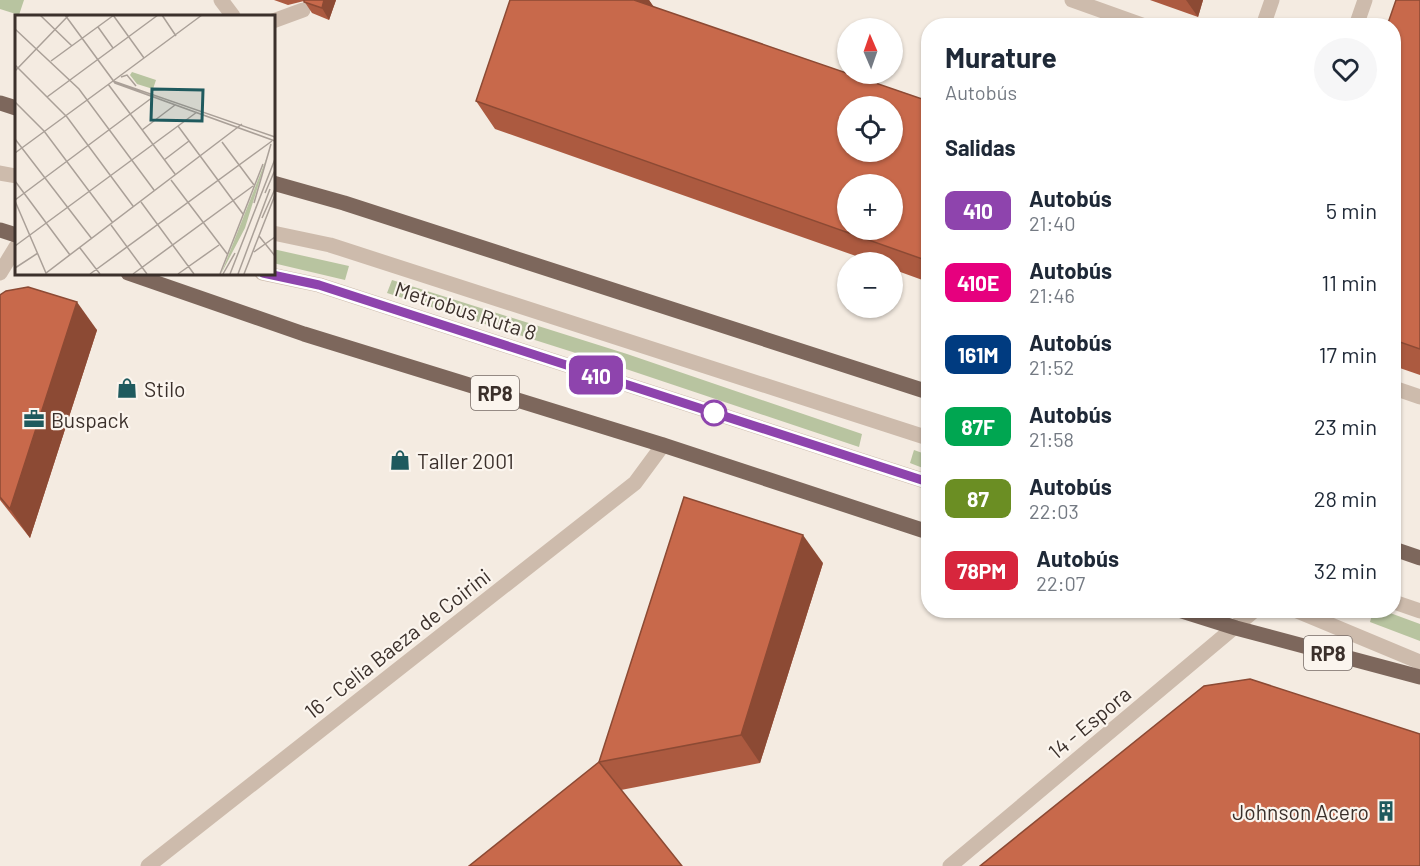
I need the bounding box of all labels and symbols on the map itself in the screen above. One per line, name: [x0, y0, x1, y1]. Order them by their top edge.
inset map: [15, 15, 274, 274]
north arrow: [837, 18, 903, 84]
street label: Metrobus Ruta 8: [392, 275, 540, 345]
line badge: 410: [562, 356, 630, 394]
shop icon: Stilo: [115, 376, 139, 400]
place label: Stilo: [144, 376, 186, 401]
road number: RP8: [471, 376, 519, 410]
unlabelled marker: [701, 400, 727, 426]
office icon: Buspack: [22, 407, 46, 431]
place label: Buspack: [51, 407, 129, 432]
shop icon: Taller 2001: [388, 448, 412, 472]
place label: Taller 2001: [417, 448, 514, 473]
street label: 16 - Celia Baeza de Coirini: [299, 563, 495, 723]
road number: RP8: [1304, 636, 1352, 670]
street label: 14 - Espora: [1043, 680, 1135, 764]
place label: Johnson Acero: [1232, 799, 1369, 824]
building icon: Johnson Acero: [1374, 799, 1398, 823]

